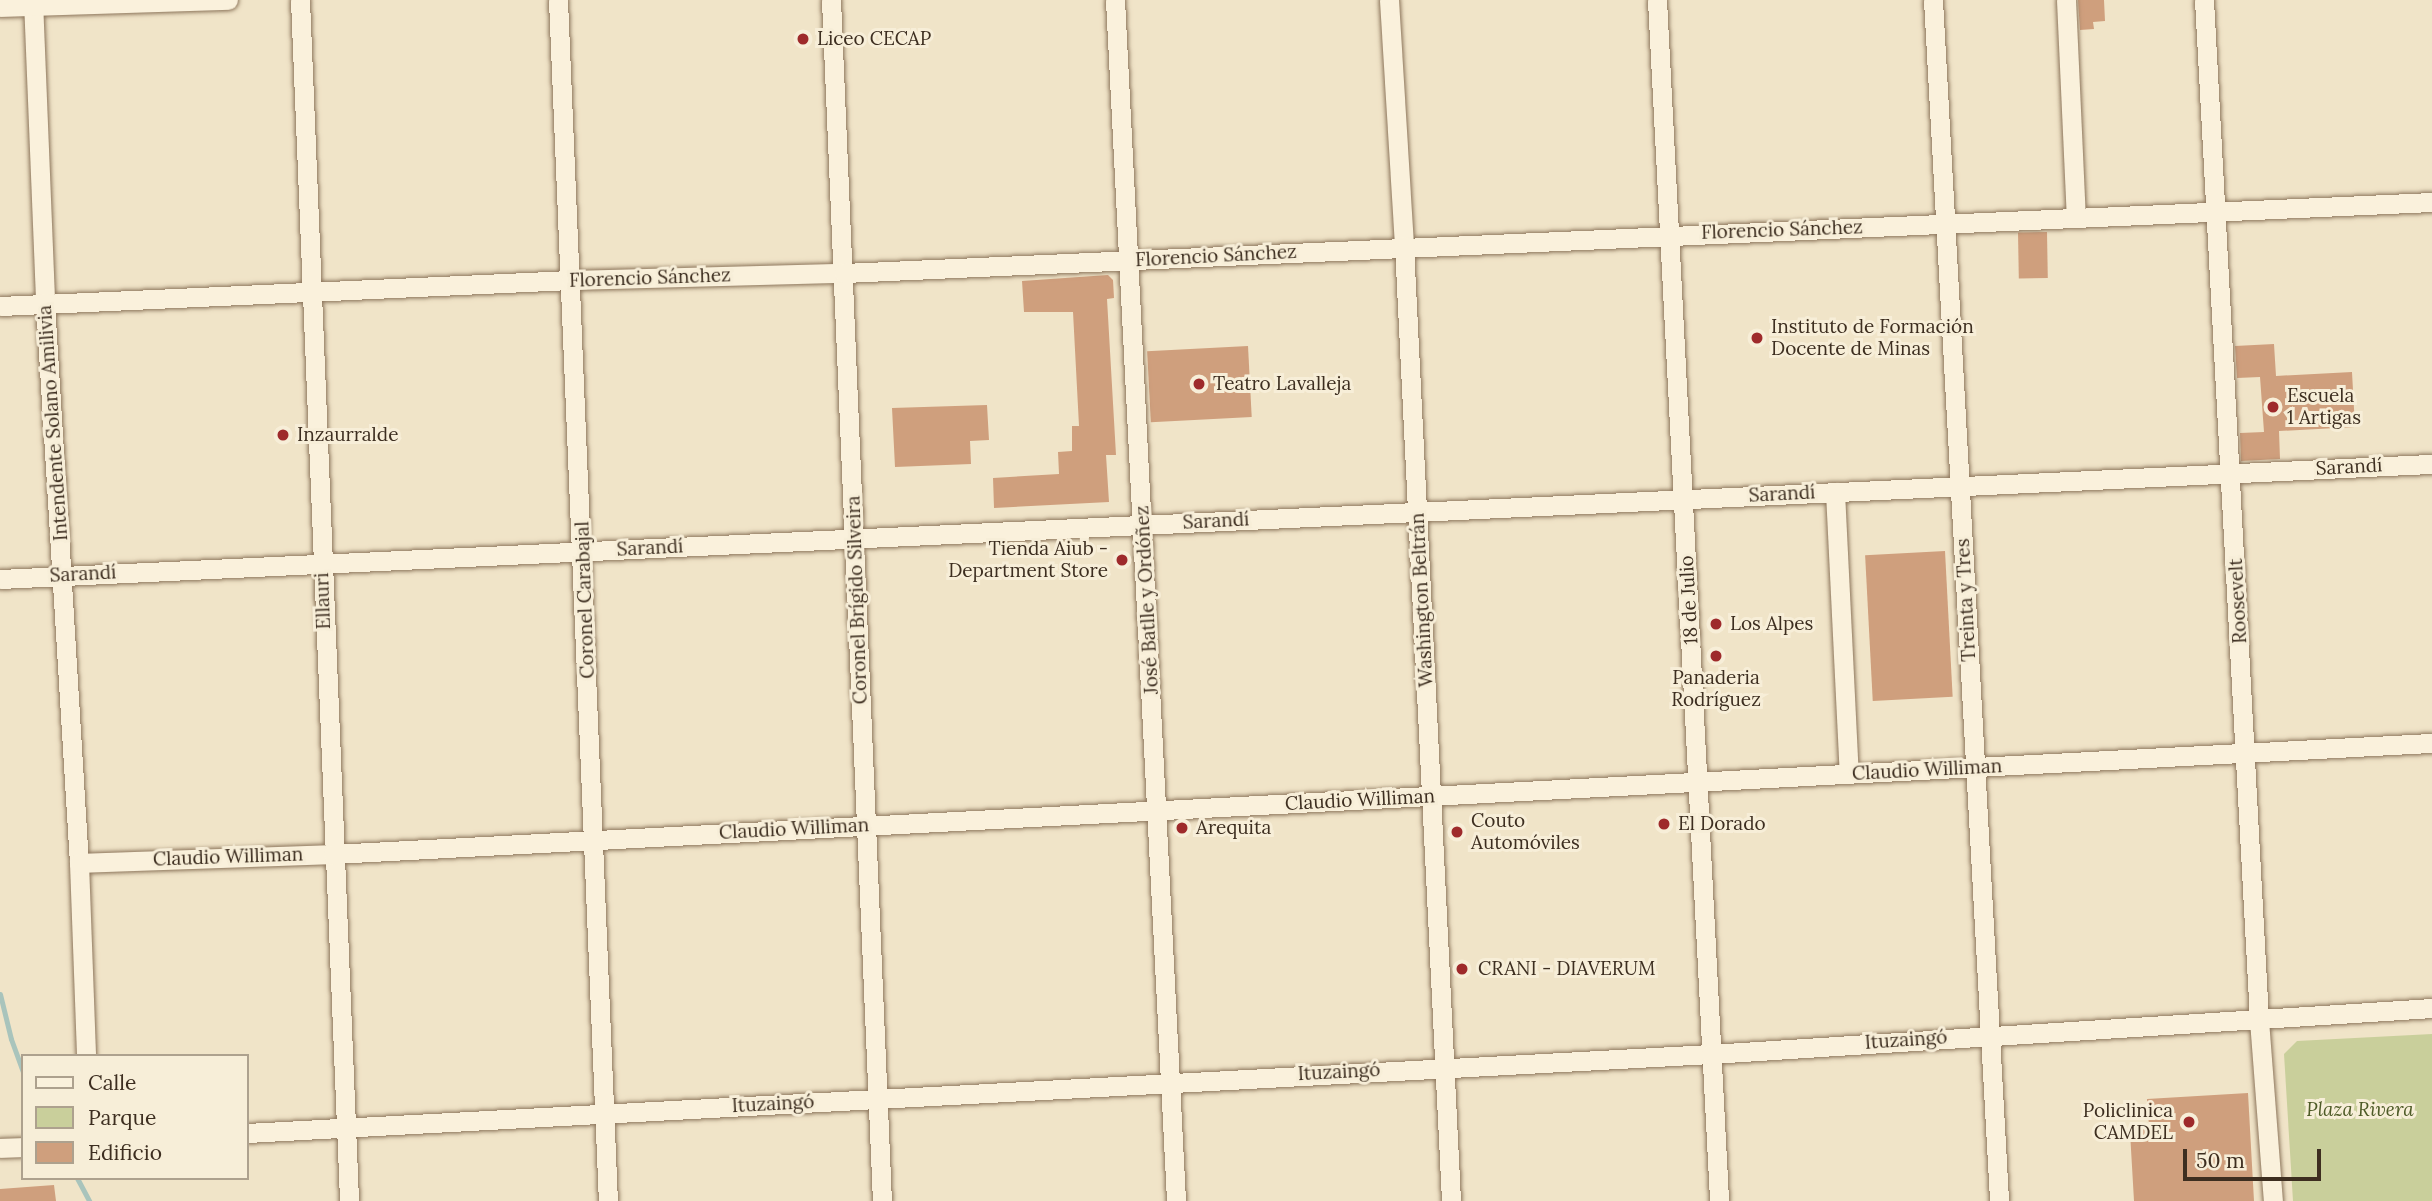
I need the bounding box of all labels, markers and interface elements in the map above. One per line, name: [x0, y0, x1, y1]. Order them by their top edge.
place label: Liceo CECAP: [817, 28, 931, 50]
marker: Liceo CECAP: [795, 31, 811, 47]
street label: Florencio Sánchez: [1701, 216, 1863, 244]
street label: Florencio Sánchez: [1135, 240, 1297, 272]
street label: Florencio Sánchez: [569, 264, 731, 292]
street label: Intendente Solano Amilivia: [33, 304, 73, 542]
place label: Instituto de Formación Docente de Minas: [1771, 316, 1974, 360]
marker: Instituto de Formación Docente de Minas: [1749, 330, 1765, 346]
place label: Teatro Lavalleja: [1213, 373, 1351, 395]
marker: Teatro Lavalleja: [1191, 376, 1207, 392]
place label: Escuela 1 Artigas: [2287, 385, 2361, 429]
marker: Escuela 1 Artigas: [2265, 399, 2281, 415]
place label: Inzaurralde: [297, 424, 398, 446]
marker: Inzaurralde: [275, 427, 291, 443]
street label: Sarandí: [2315, 454, 2383, 480]
street label: Sarandí: [1748, 481, 1816, 507]
street label: Coronel Brígido Silveira: [842, 495, 872, 705]
street label: José Batlle y Ordóñez: [1131, 505, 1163, 695]
street label: Sarandí: [1182, 508, 1250, 534]
street label: Washington Beltrán: [1406, 512, 1438, 688]
street label: Coronel Carabajal: [571, 521, 599, 679]
street label: Sarandí: [616, 535, 684, 561]
place label: Tienda Aiub - Department Store: [948, 538, 1108, 582]
street label: Treinta y Tres: [1951, 538, 1981, 662]
marker: Tienda Aiub - Department Store: [1114, 552, 1130, 568]
street label: 18 de Julio: [1675, 555, 1703, 645]
street label: Roosevelt: [2224, 558, 2252, 644]
street label: Sarandí: [49, 561, 117, 587]
street label: Ellauri: [311, 572, 335, 630]
place label: Los Alpes: [1730, 613, 1813, 635]
marker: Los Alpes: [1708, 616, 1724, 632]
marker: Panaderia Rodríguez: [1708, 648, 1724, 664]
place label: Panaderia Rodríguez: [1671, 667, 1761, 711]
street label: Claudio Williman: [1851, 755, 2003, 785]
street label: Claudio Williman: [1284, 785, 1436, 815]
place label: Couto Automóviles: [1471, 810, 1580, 854]
place label: El Dorado: [1678, 813, 1766, 835]
street label: Claudio Williman: [718, 814, 870, 844]
marker: El Dorado: [1656, 816, 1672, 832]
place label: Arequita: [1196, 817, 1271, 839]
marker: Arequita: [1174, 820, 1190, 836]
marker: Couto Automóviles: [1449, 824, 1465, 840]
street label: Claudio Williman: [153, 843, 303, 871]
place label: CRANI - DIAVERUM: [1478, 958, 1655, 980]
marker: CRANI - DIAVERUM: [1452, 959, 1472, 979]
street label: Ituzaingó: [1864, 1026, 1948, 1054]
legend: [21, 1054, 248, 1180]
street label: Ituzaingó: [1297, 1058, 1381, 1086]
text: Calle: [88, 1069, 136, 1096]
street label: Ituzaingó: [731, 1090, 815, 1118]
park label: Plaza Rivera: [2306, 1099, 2414, 1121]
place label: Policlinica CAMDEL: [2083, 1100, 2173, 1144]
text: Parque: [88, 1104, 156, 1131]
marker: Policlinica CAMDEL: [2179, 1112, 2199, 1132]
scale bar: [2187, 1134, 2325, 1178]
text: Edificio: [88, 1139, 162, 1166]
text: 50 m: [2196, 1147, 2245, 1174]

